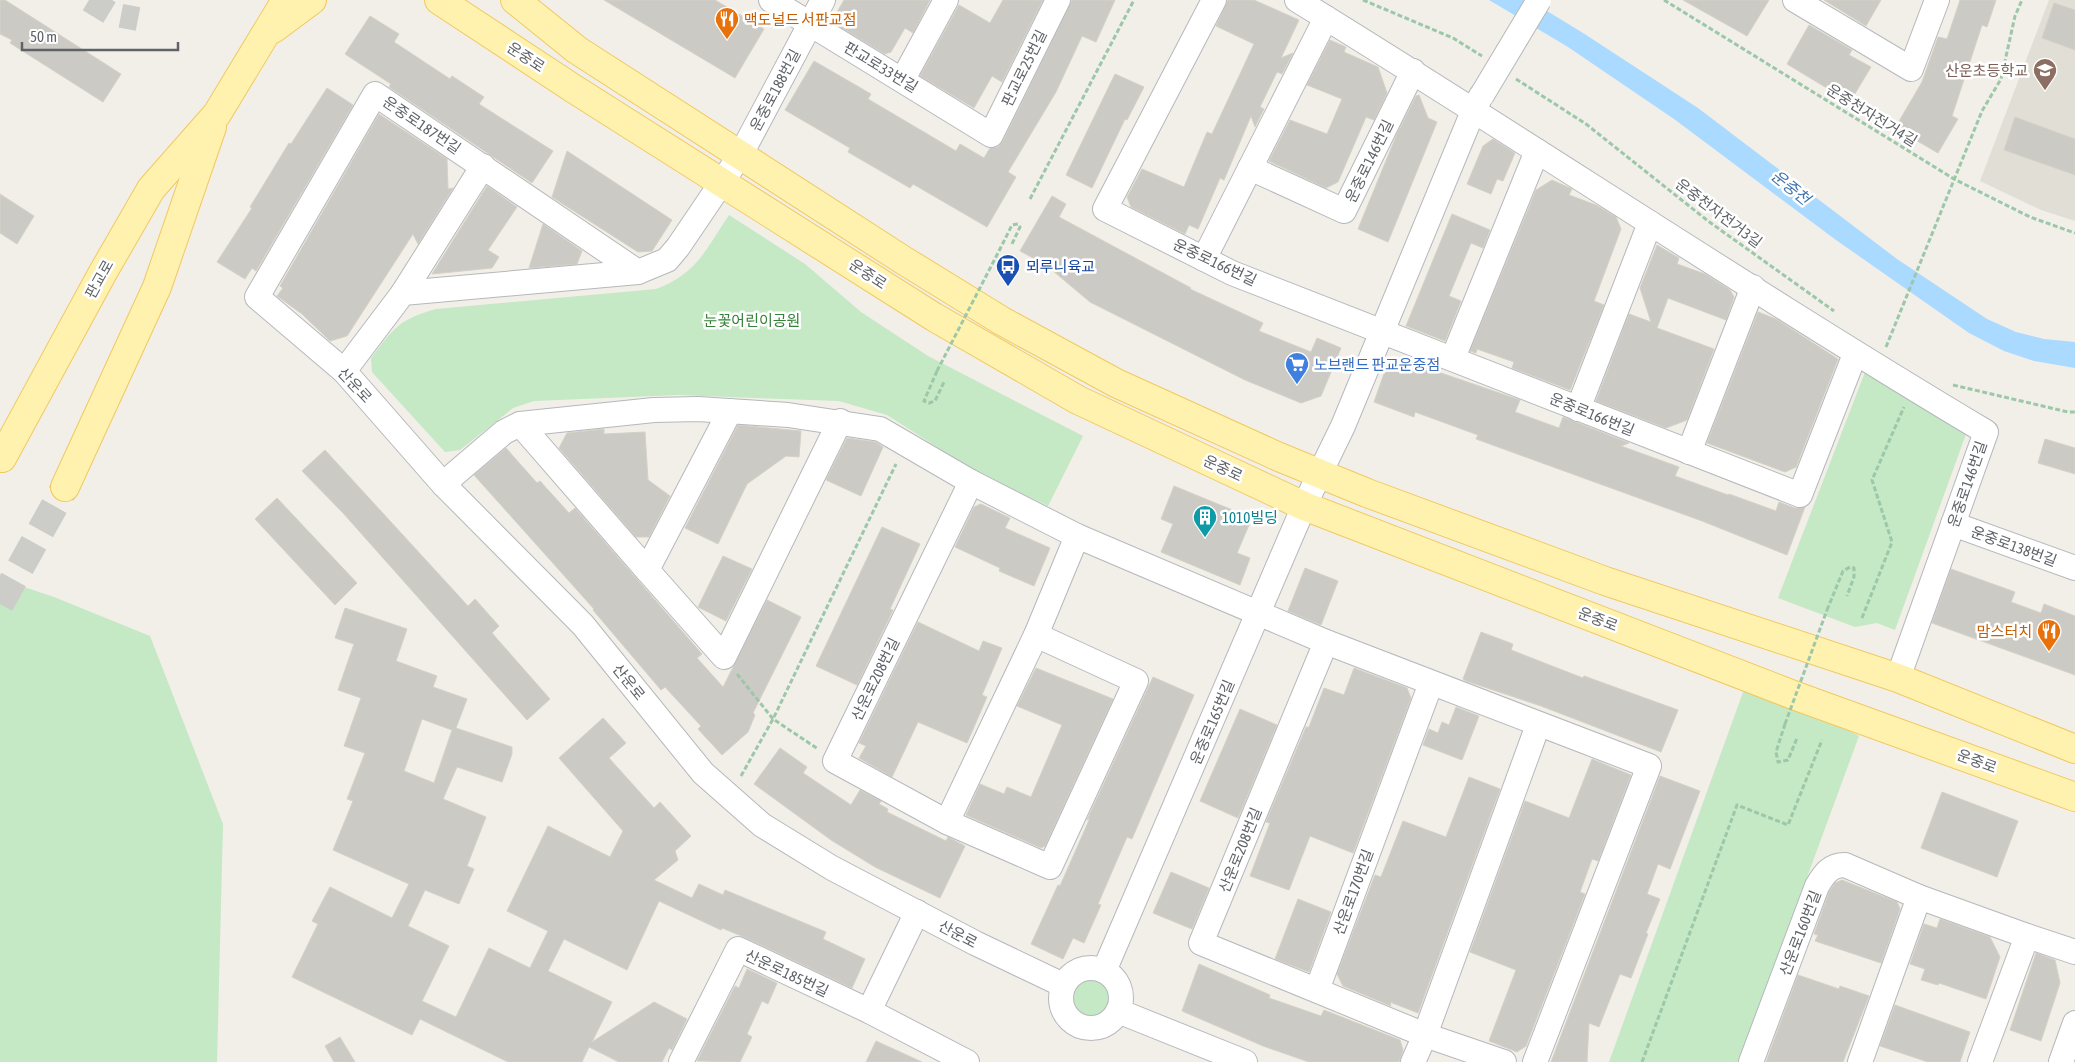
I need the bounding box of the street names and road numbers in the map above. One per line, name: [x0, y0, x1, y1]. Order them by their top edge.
street label: 판교로25번길: [998, 27, 1050, 109]
street label: 판교로33번길: [841, 38, 921, 96]
street label: 운중로: [504, 39, 548, 75]
street label: 운중로188번길: [746, 46, 804, 134]
street label: 운중천자전거4길: [1824, 80, 1920, 150]
street label: 운중로187번길: [380, 93, 464, 157]
street label: 운중로146번길: [1342, 117, 1396, 205]
street label: 운중천자전거3길: [1672, 175, 1766, 251]
street label: 운중로166번길: [1171, 235, 1259, 289]
street label: 운중로: [846, 256, 890, 292]
street label: 판교로: [82, 257, 116, 301]
street label: 산운로: [335, 364, 375, 406]
street label: 운중로166번길: [1547, 389, 1637, 439]
street label: 운중로146번길: [1944, 439, 1990, 529]
street label: 운중로: [1201, 452, 1245, 484]
street label: 운중로138번길: [1969, 523, 2059, 569]
street label: 운중로: [1576, 604, 1620, 634]
street label: 산운로208번길: [848, 635, 902, 723]
street label: 산운로: [609, 661, 649, 703]
street label: 운중로165번길: [1187, 677, 1237, 767]
street label: 운중로: [1955, 746, 1999, 776]
street label: 산운로208번길: [1215, 805, 1265, 895]
street label: 산운로170번길: [1330, 847, 1376, 937]
street label: 산운로160번길: [1776, 888, 1824, 978]
street label: 산운로: [936, 917, 980, 951]
street label: 산운로185번길: [743, 946, 831, 1000]

